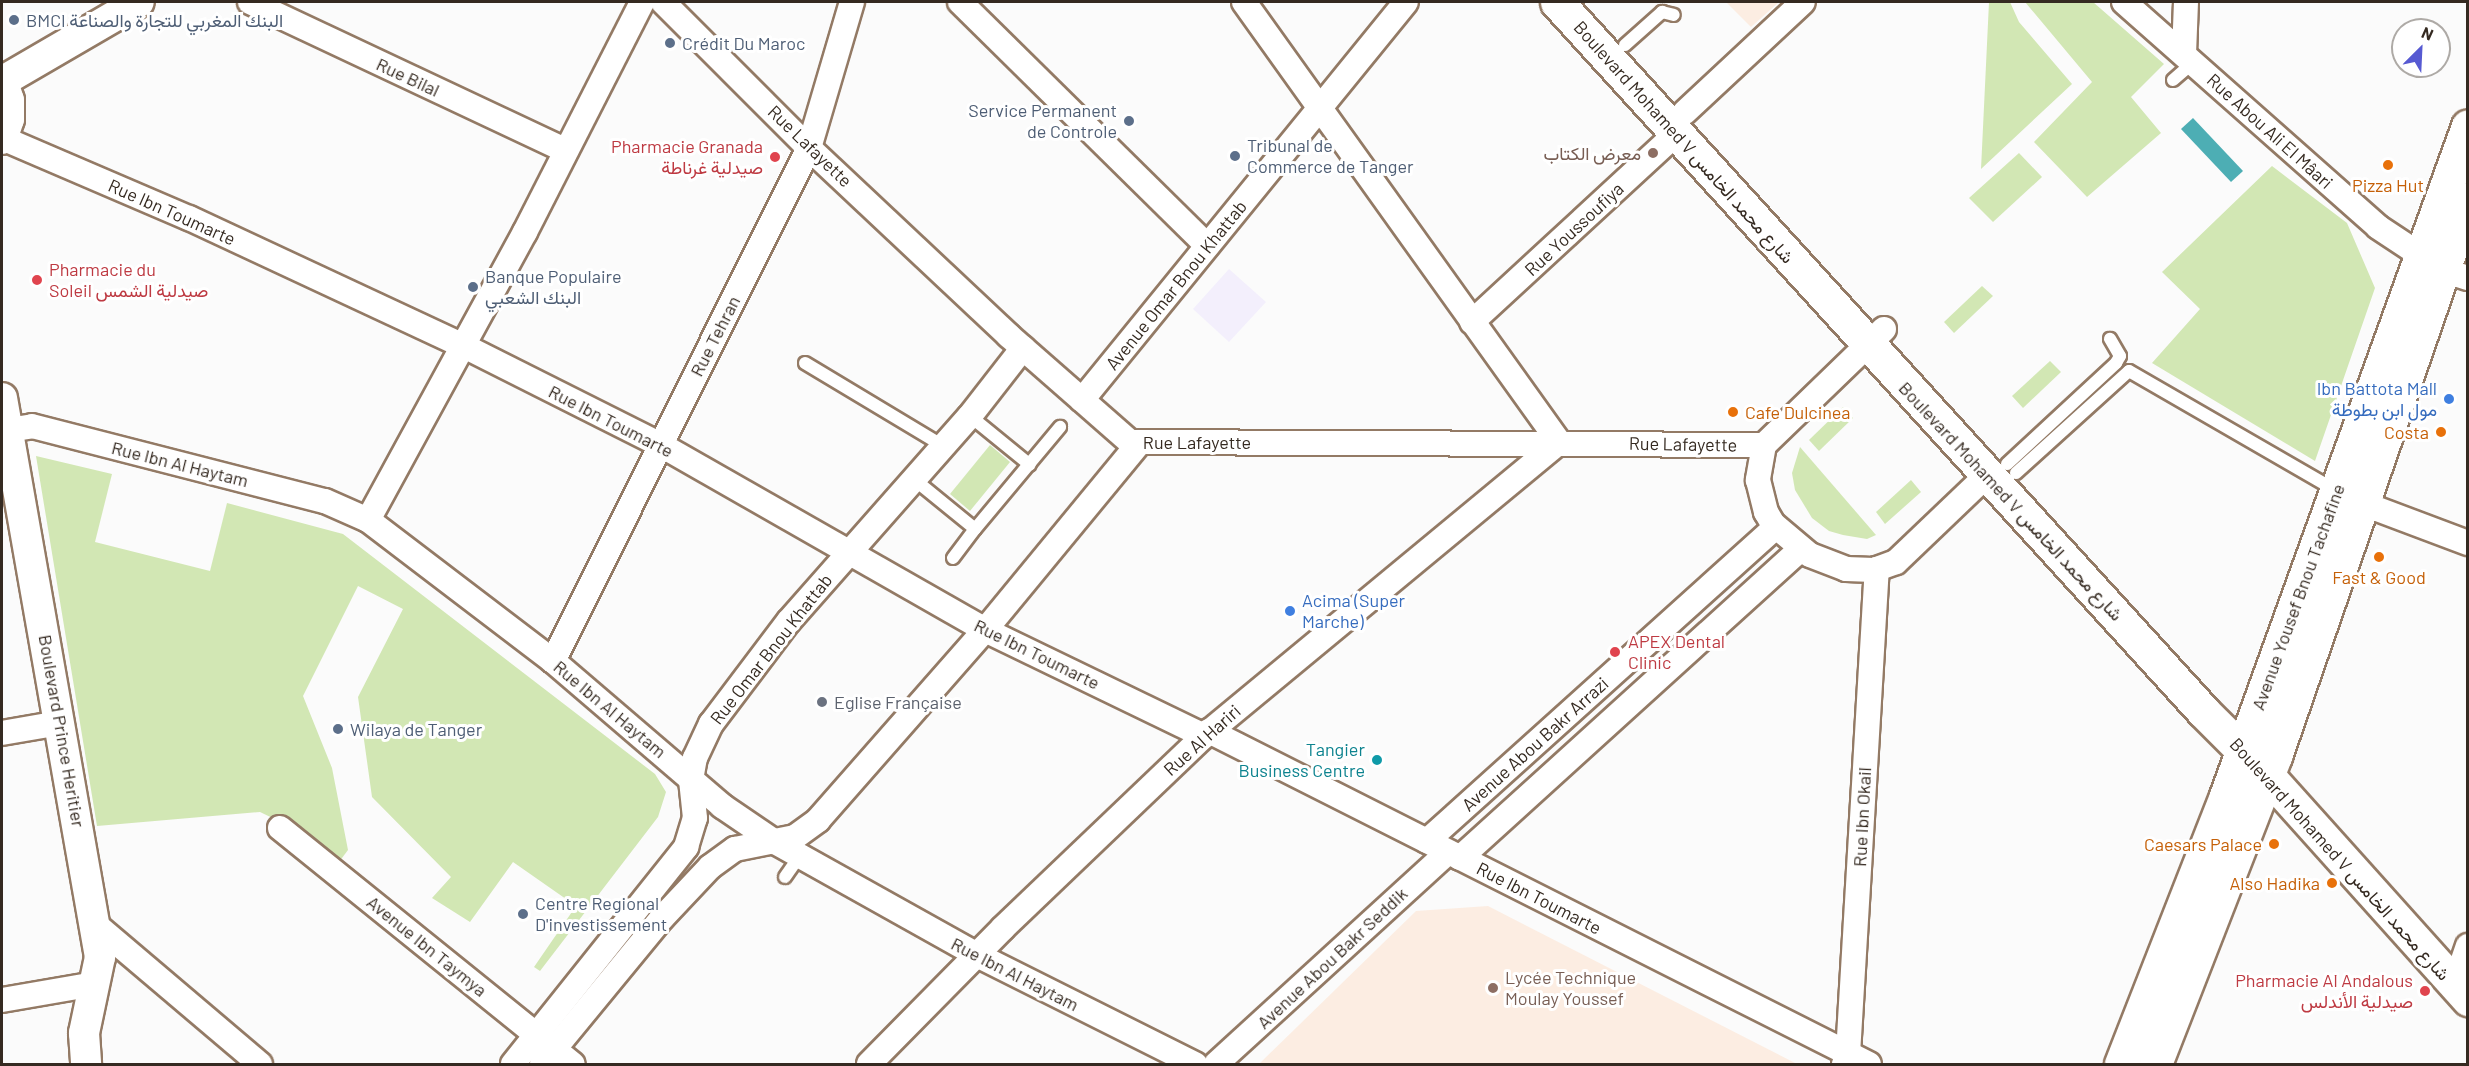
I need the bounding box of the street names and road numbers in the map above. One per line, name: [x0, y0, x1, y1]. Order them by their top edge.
street label: Boulevard Mohamed V شارع محمد الخامس: [1569, 16, 1799, 268]
street label: Rue Bilal: [373, 53, 443, 101]
street label: Rue Abou Ali El Mâari: [2203, 69, 2337, 193]
street label: Rue Lafayette: [764, 101, 856, 191]
street label: Rue Ibn Toumarte: [105, 174, 239, 250]
street label: Rue Youssoufiya: [1520, 178, 1628, 280]
street label: Avenue Omar Bnou Khattab: [1101, 196, 1251, 374]
street label: Rue Tehran: [686, 292, 744, 380]
street label: Boulevard Mohamed V شارع محمد الخامس: [1894, 377, 2128, 625]
street label: Rue Ibn Toumarte: [545, 380, 677, 462]
street label: Rue Lafayette: [1143, 431, 1251, 453]
street label: Rue Lafayette: [1629, 432, 1737, 456]
street label: Rue Ibn Al Haytam: [109, 437, 251, 491]
street label: Avenue Yousef Bnou Tachafine: [2247, 481, 2349, 713]
street label: Rue Omar Bnou Khattab: [705, 569, 837, 729]
street label: Rue Ibn Toumarte: [971, 614, 1103, 694]
street label: Boulevard Prince Heritier: [34, 633, 90, 829]
street label: Rue Ibn Al Haytam: [549, 656, 671, 762]
street label: Avenue Abou Bakr Arrazi: [1457, 672, 1613, 816]
street label: Rue Al Hariri: [1159, 700, 1245, 780]
street label: Boulevard Mohamed V شارع محمد الخامس: [2225, 733, 2455, 985]
street label: Rue Ibn Okail: [1849, 767, 1875, 867]
street label: Rue Ibn Toumarte: [1473, 857, 1605, 939]
street label: Avenue Abou Bakr Seddik: [1252, 883, 1412, 1033]
street label: Avenue Ibn Taymya: [363, 891, 491, 1001]
street label: Rue Ibn Al Haytam: [948, 933, 1082, 1015]

